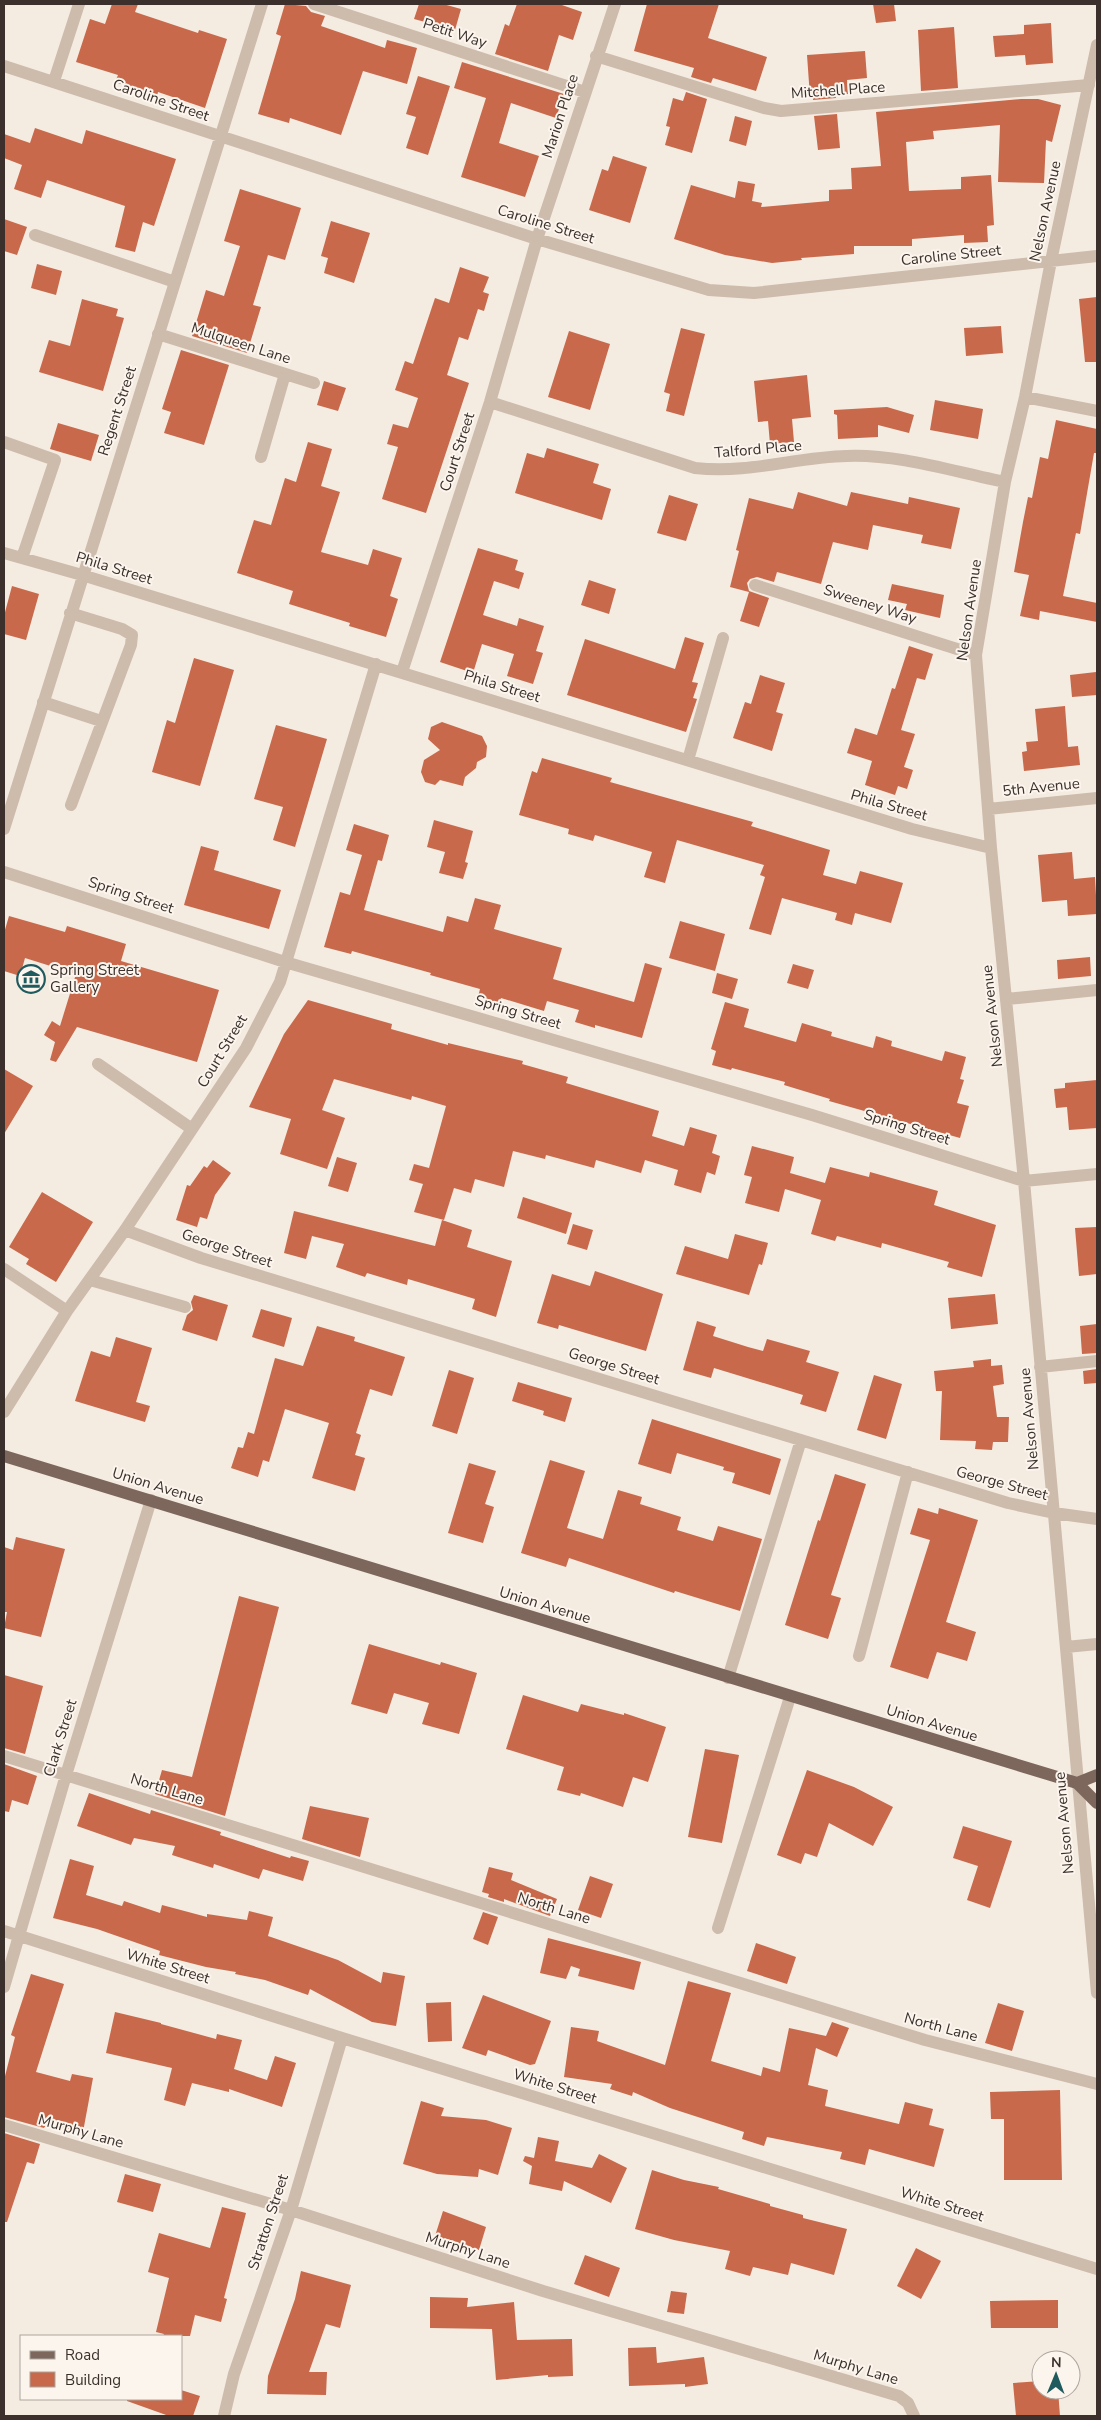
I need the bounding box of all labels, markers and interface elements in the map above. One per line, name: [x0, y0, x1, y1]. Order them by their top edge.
street label: Petit Way: [420, 13, 490, 53]
street label: Marion Place: [537, 72, 583, 160]
street label: Caroline Street: [110, 74, 213, 126]
street label: Mitchell Place: [790, 77, 886, 103]
street label: Nelson Avenue: [1025, 159, 1065, 263]
street label: Caroline Street: [495, 200, 598, 248]
street label: Caroline Street: [900, 240, 1003, 270]
street label: Mulqueen Lane: [189, 317, 293, 369]
street label: Regent Street: [93, 363, 141, 458]
street label: Court Street: [435, 409, 479, 494]
street label: Talford Place: [713, 435, 803, 463]
street label: Phila Street: [73, 547, 155, 589]
street label: Nelson Avenue: [952, 558, 986, 662]
street label: Sweeney Way: [821, 580, 919, 629]
street label: Phila Street: [461, 665, 543, 707]
street label: 5th Avenue: [1001, 773, 1081, 801]
street label: Phila Street: [848, 785, 930, 826]
street label: Spring Street: [86, 872, 177, 918]
place label: Spring Street Gallery: [50, 960, 140, 997]
museum icon: Spring Street Gallery: [16, 964, 46, 994]
street label: Nelson Avenue: [977, 964, 1007, 1068]
street label: Spring Street: [473, 990, 564, 1034]
street label: Court Street: [192, 1010, 252, 1091]
street label: Spring Street: [862, 1104, 953, 1150]
street label: George Street: [179, 1224, 276, 1272]
street label: George Street: [566, 1343, 663, 1390]
street label: Nelson Avenue: [1015, 1367, 1043, 1471]
street label: George Street: [954, 1461, 1051, 1505]
street label: Union Avenue: [110, 1463, 206, 1509]
street label: Union Avenue: [497, 1582, 593, 1628]
street label: Clark Street: [39, 1696, 81, 1779]
street label: Union Avenue: [884, 1700, 980, 1746]
street label: North Lane: [128, 1768, 206, 1810]
street label: Nelson Avenue: [1050, 1771, 1078, 1875]
street label: North Lane: [515, 1887, 593, 1929]
street label: White Street: [124, 1944, 213, 1988]
street label: North Lane: [902, 2008, 980, 2046]
street label: White Street: [511, 2064, 600, 2108]
street label: Murphy Lane: [36, 2109, 126, 2153]
street label: Stratton Street: [243, 2171, 293, 2272]
street label: White Street: [898, 2182, 987, 2226]
street label: Murphy Lane: [423, 2227, 513, 2273]
legend: [20, 2335, 182, 2400]
text: Road: [65, 2345, 100, 2365]
street label: Murphy Lane: [811, 2345, 901, 2389]
north arrow: [1031, 2350, 1081, 2400]
text: N: [1051, 2353, 1062, 2372]
text: Building: [65, 2370, 121, 2390]

